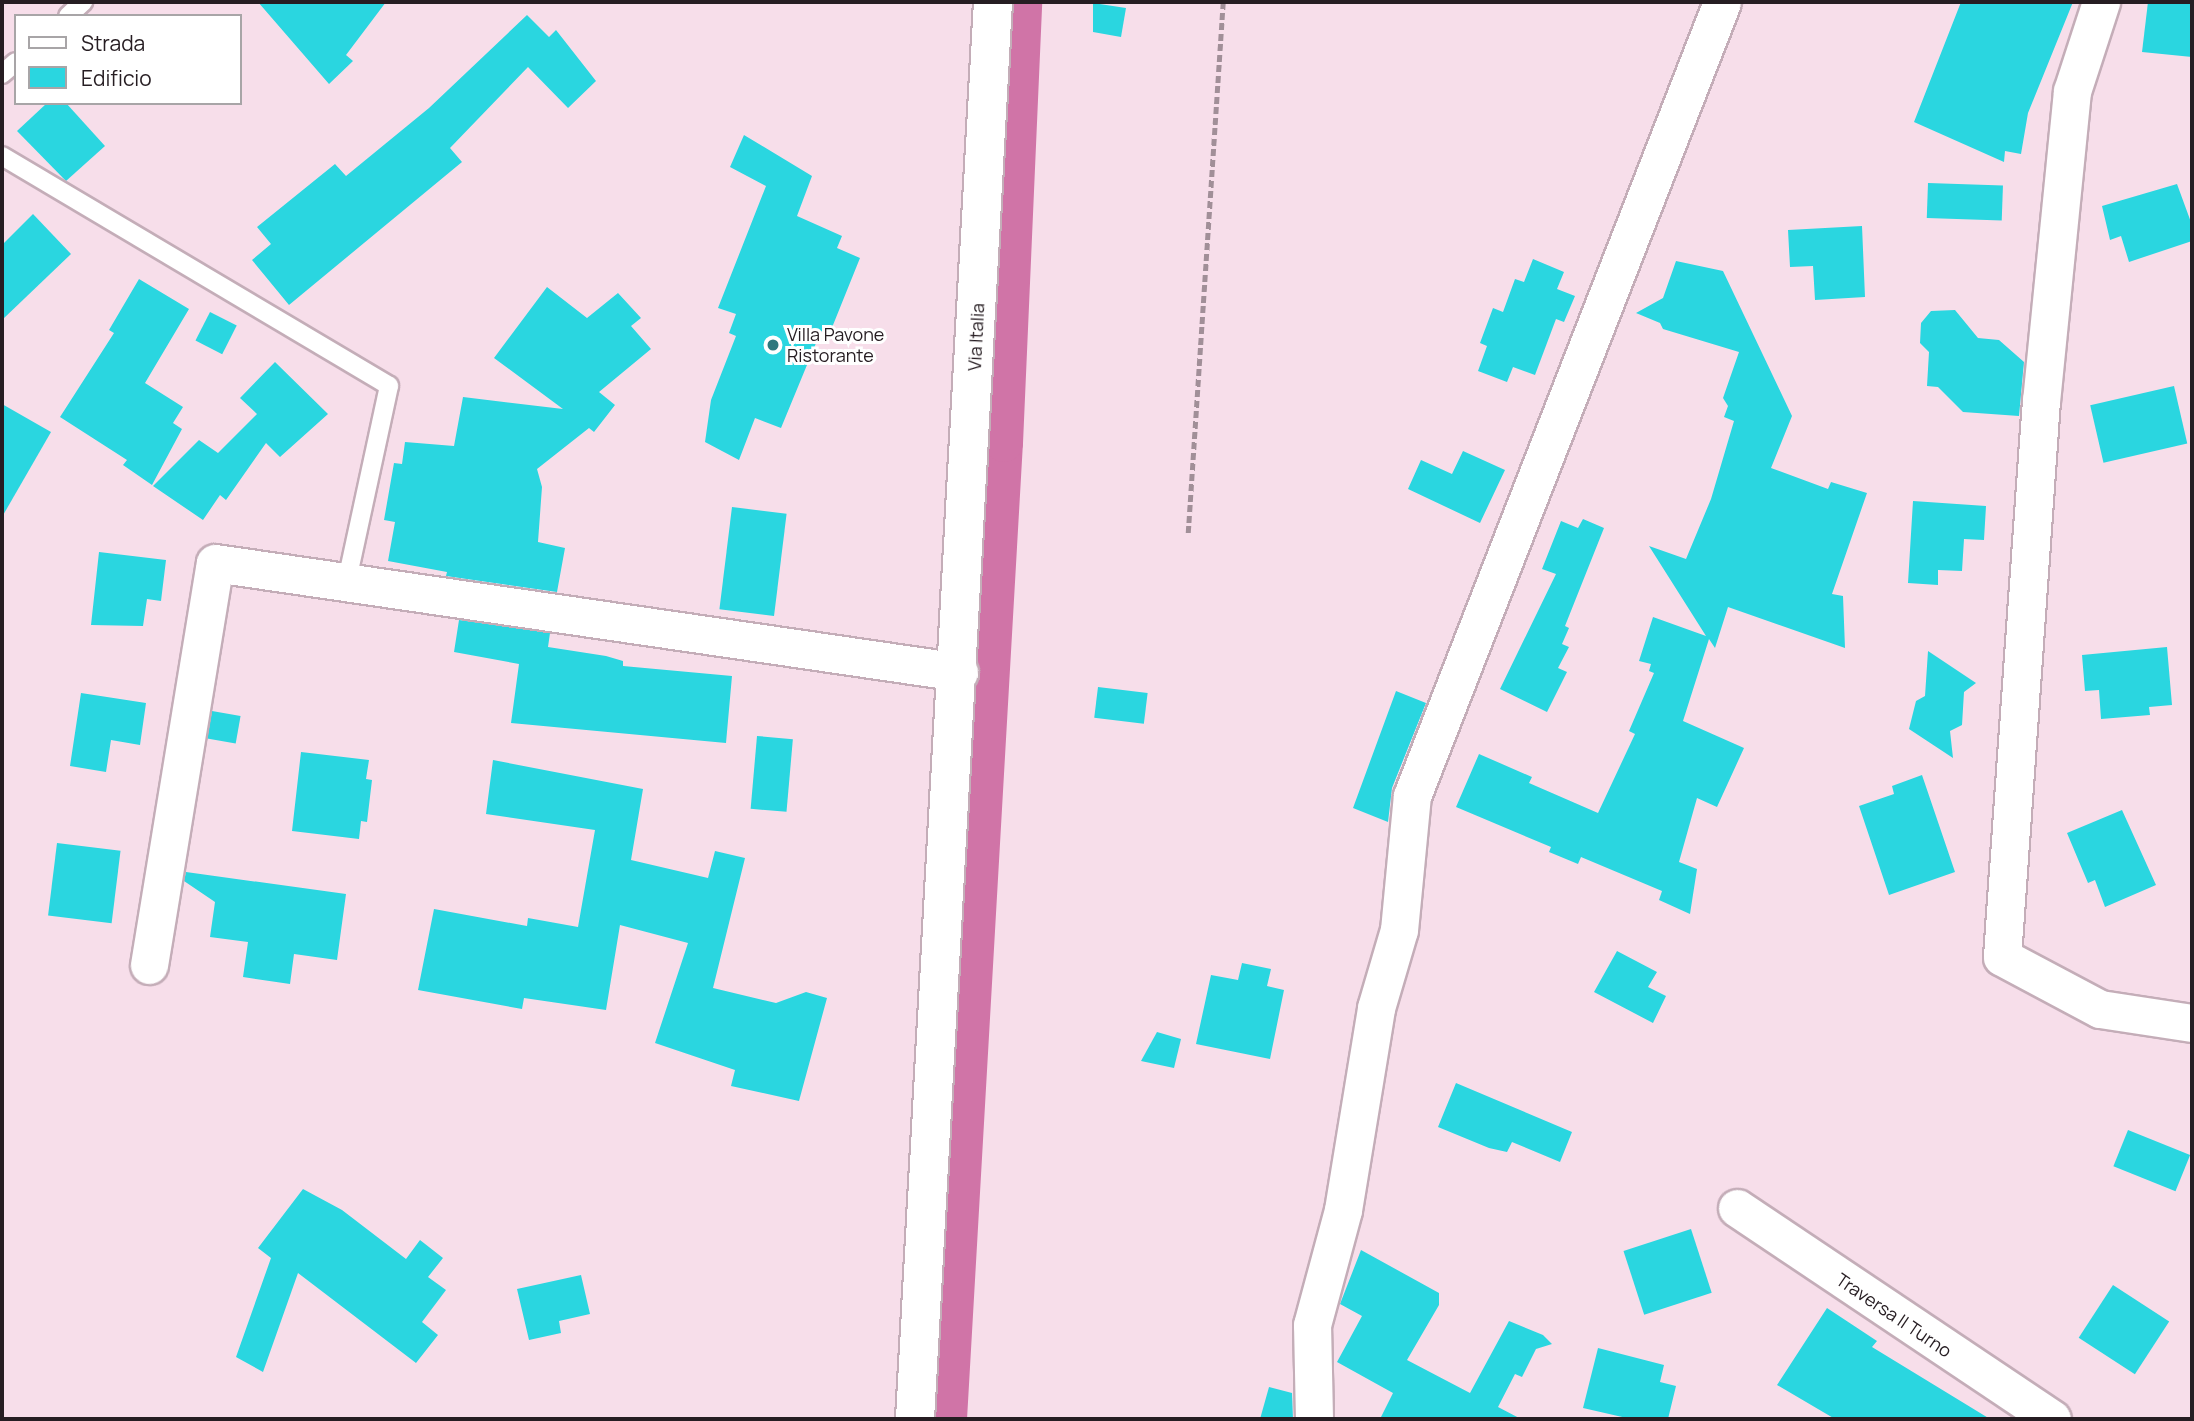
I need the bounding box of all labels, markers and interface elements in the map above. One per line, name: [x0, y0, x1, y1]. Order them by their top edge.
legend: [14, 14, 242, 105]
text: Strada: [81, 29, 145, 57]
text: Edificio: [81, 64, 152, 92]
street label: Via Italia: [963, 302, 989, 372]
place label: Villa Pavone Ristorante: [787, 324, 884, 366]
marker: Villa Pavone Ristorante: [765, 337, 781, 353]
street label: Traversa II Turno: [1832, 1268, 1956, 1362]

